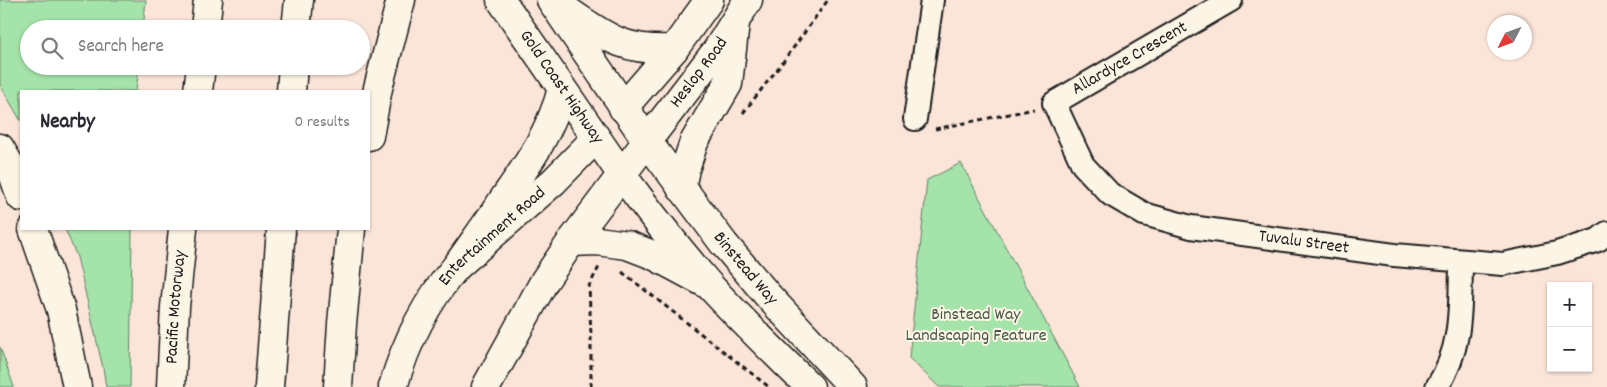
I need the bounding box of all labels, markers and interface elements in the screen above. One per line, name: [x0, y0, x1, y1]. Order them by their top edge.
north arrow: [1487, 15, 1532, 60]
street label: Allardyce Crescent: [1068, 16, 1193, 102]
search box: [20, 20, 370, 75]
street label: Gold Coast Highway: [513, 25, 610, 150]
street label: Heslop Road: [664, 33, 734, 113]
icon: search: [38, 34, 66, 62]
text: Search here: [78, 34, 164, 61]
text: Nearby: [40, 108, 95, 138]
text: 0 results: [295, 111, 350, 134]
street label: Entertainment Road: [433, 181, 552, 291]
street label: Tuvalu Street: [1257, 224, 1351, 261]
street label: Binstead Way: [707, 227, 784, 312]
street label: Pacific Motorway: [160, 248, 193, 365]
map controls: [1547, 282, 1592, 372]
button: +: [1547, 282, 1592, 327]
park label: Binstead Way Landscaping Feature: [905, 303, 1047, 349]
button: −: [1547, 327, 1592, 372]

